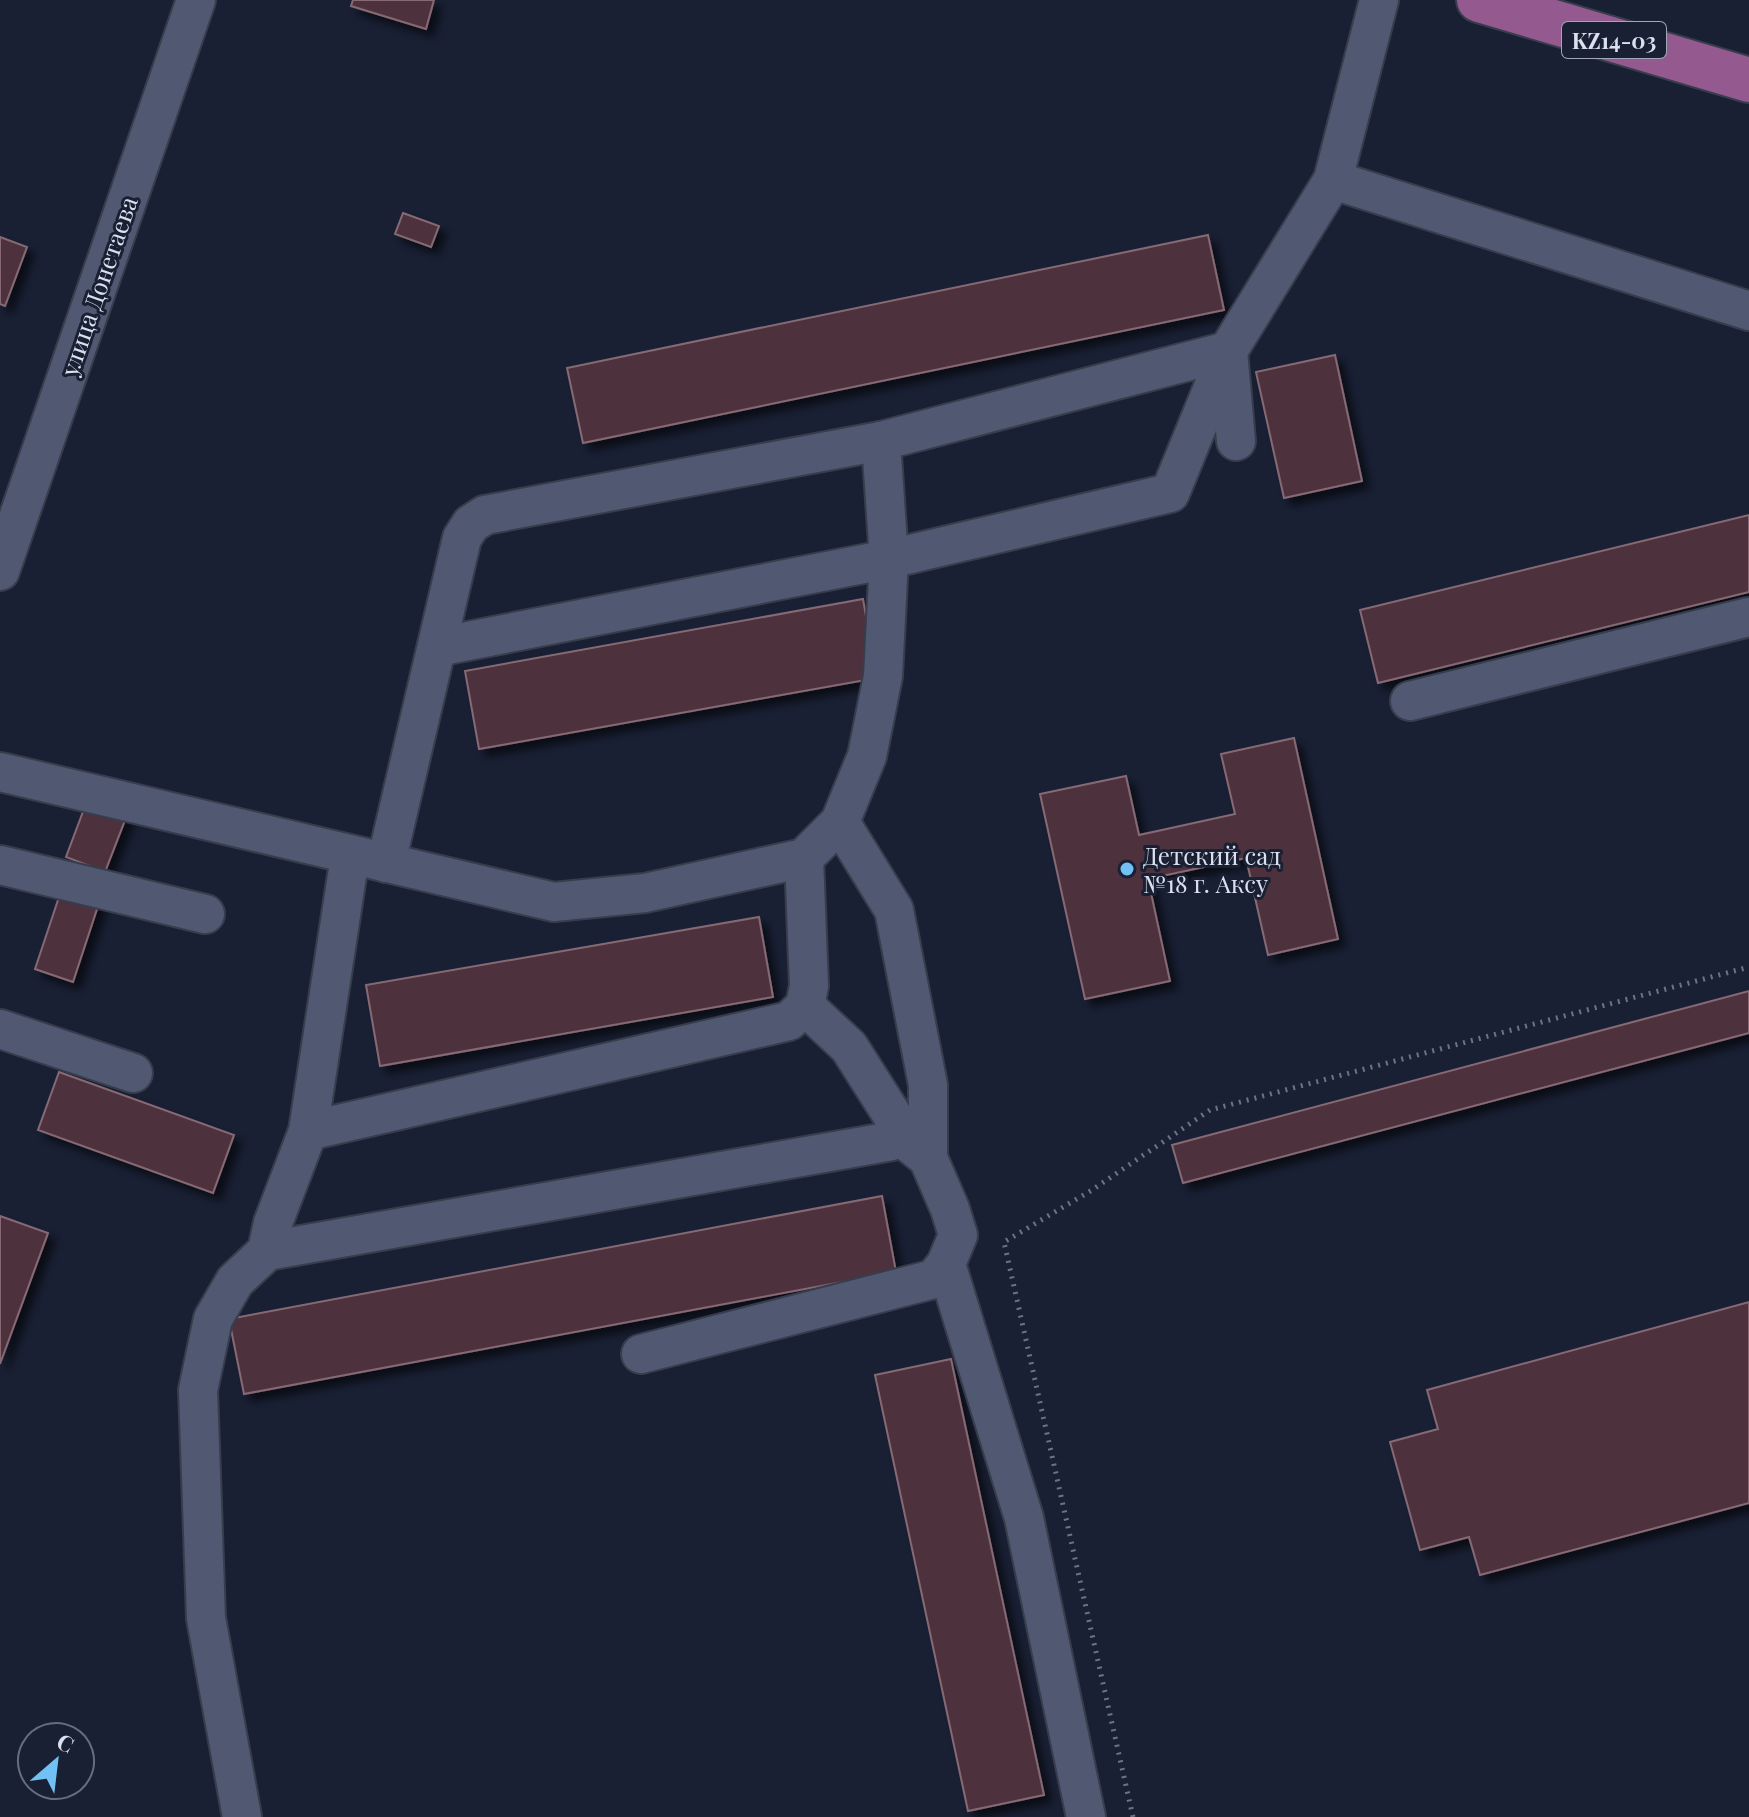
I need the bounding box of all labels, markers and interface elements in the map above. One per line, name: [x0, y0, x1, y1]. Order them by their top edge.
road number: KZ14-03: [1562, 22, 1666, 58]
street label: улица Донетаева: [52, 192, 144, 381]
place label: Детский сад №18 г. Аксу: [1143, 839, 1281, 899]
marker: Детский сад №18 г. Аксу: [1118, 860, 1136, 878]
north arrow: [16, 1721, 96, 1801]
text: С: [52, 1726, 80, 1759]

